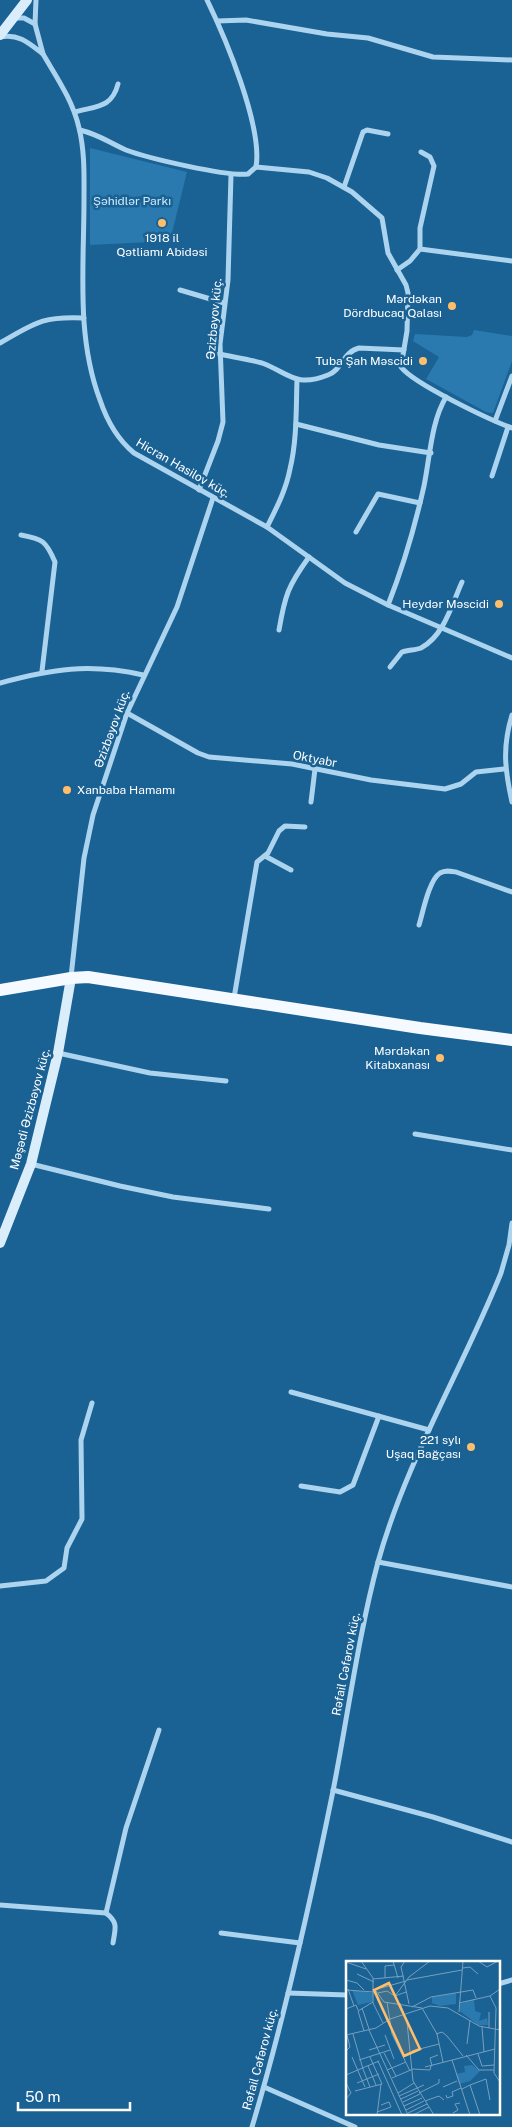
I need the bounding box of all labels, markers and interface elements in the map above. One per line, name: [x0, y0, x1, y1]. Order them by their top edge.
park label: Şəhidlər Parkı: [93, 194, 171, 208]
marker: 1918 il Qətliamı Abidəsi: [156, 217, 168, 229]
place label: 1918 il Qətliamı Abidəsi: [116, 231, 208, 259]
street label: Əzizbəyov küç.: [203, 278, 225, 360]
place label: Mərdəkan Dördbucaq Qalası: [343, 292, 442, 320]
marker: Mərdəkan Dördbucaq Qalası: [446, 300, 458, 312]
place label: Tuba Şah Məscidi: [315, 354, 413, 368]
marker: Tuba Şah Məscidi: [417, 355, 429, 367]
street label: Hicran Hasilov küç.: [134, 435, 232, 501]
place label: Heydər Məscidi: [402, 597, 489, 611]
marker: Heydər Məscidi: [493, 598, 505, 610]
street label: Əzizbəyov küç.: [91, 688, 133, 770]
street label: Oktyabr: [292, 748, 339, 770]
place label: Xanbaba Hamamı: [77, 783, 175, 797]
marker: Xanbaba Hamamı: [61, 784, 73, 796]
place label: Mərdəkan Kitabxanası: [365, 1044, 430, 1072]
street label: Məşədi Əzizbəyov küç.: [7, 1047, 53, 1171]
marker: Mərdəkan Kitabxanası: [434, 1052, 446, 1064]
place label: 221 sylı Uşaq Bağçası: [386, 1433, 461, 1461]
marker: 221 sylı Uşaq Bağçası: [465, 1441, 477, 1453]
street label: Rəfail Cəfərov küç.: [329, 1611, 363, 1717]
inset map: [346, 1961, 500, 2114]
street label: Rəfail Cəfərov küç.: [240, 2007, 280, 2111]
scale bar: [18, 2080, 130, 2112]
text: 50 m: [25, 2088, 60, 2105]

